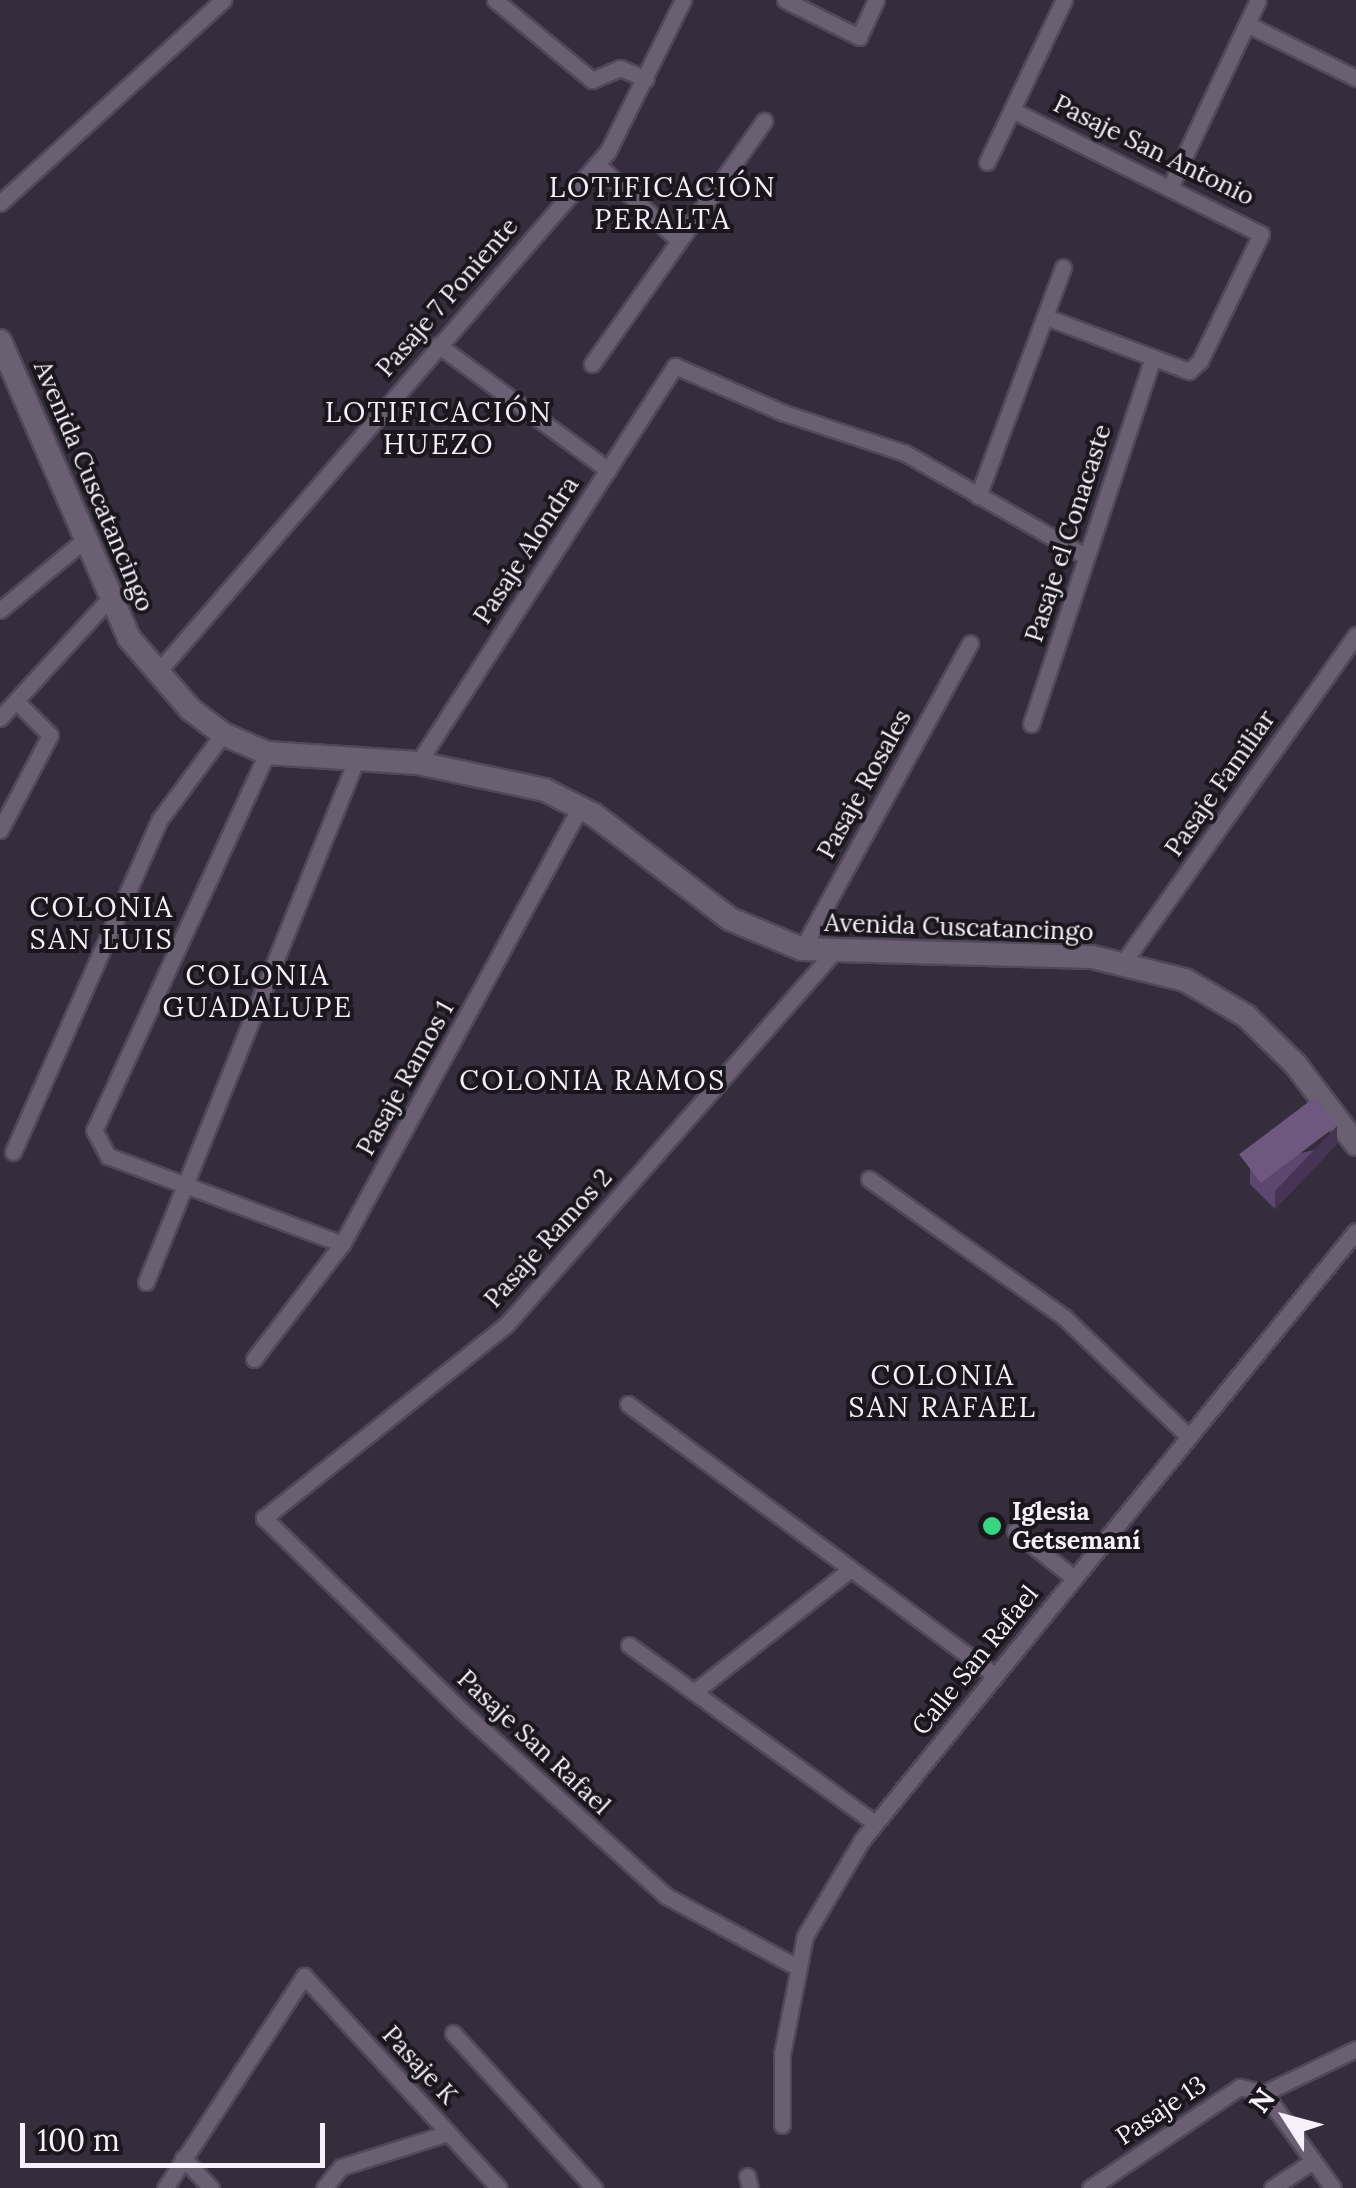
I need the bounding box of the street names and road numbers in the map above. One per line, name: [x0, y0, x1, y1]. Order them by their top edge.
street label: Pasaje San Antonio: [1049, 88, 1259, 212]
street label: Pasaje 7 Poniente: [370, 211, 524, 383]
street label: Avenida Cuscatancingo: [28, 356, 160, 616]
street label: Pasaje el Conacaste: [1019, 420, 1117, 646]
street label: Pasaje Alondra: [467, 471, 585, 629]
street label: Pasaje Rosales: [811, 704, 917, 864]
street label: Pasaje Familiar: [1159, 704, 1281, 862]
street label: Avenida Cuscatancingo: [824, 907, 1094, 947]
street label: Pasaje Ramos 1: [350, 996, 460, 1160]
street label: Pasaje Ramos 2: [478, 1163, 618, 1313]
street label: Calle San Rafael: [906, 1579, 1044, 1741]
street label: Pasaje San Rafael: [451, 1663, 617, 1821]
street label: Pasaje K: [376, 2020, 464, 2110]
street label: Pasaje 13: [1110, 2069, 1212, 2151]

